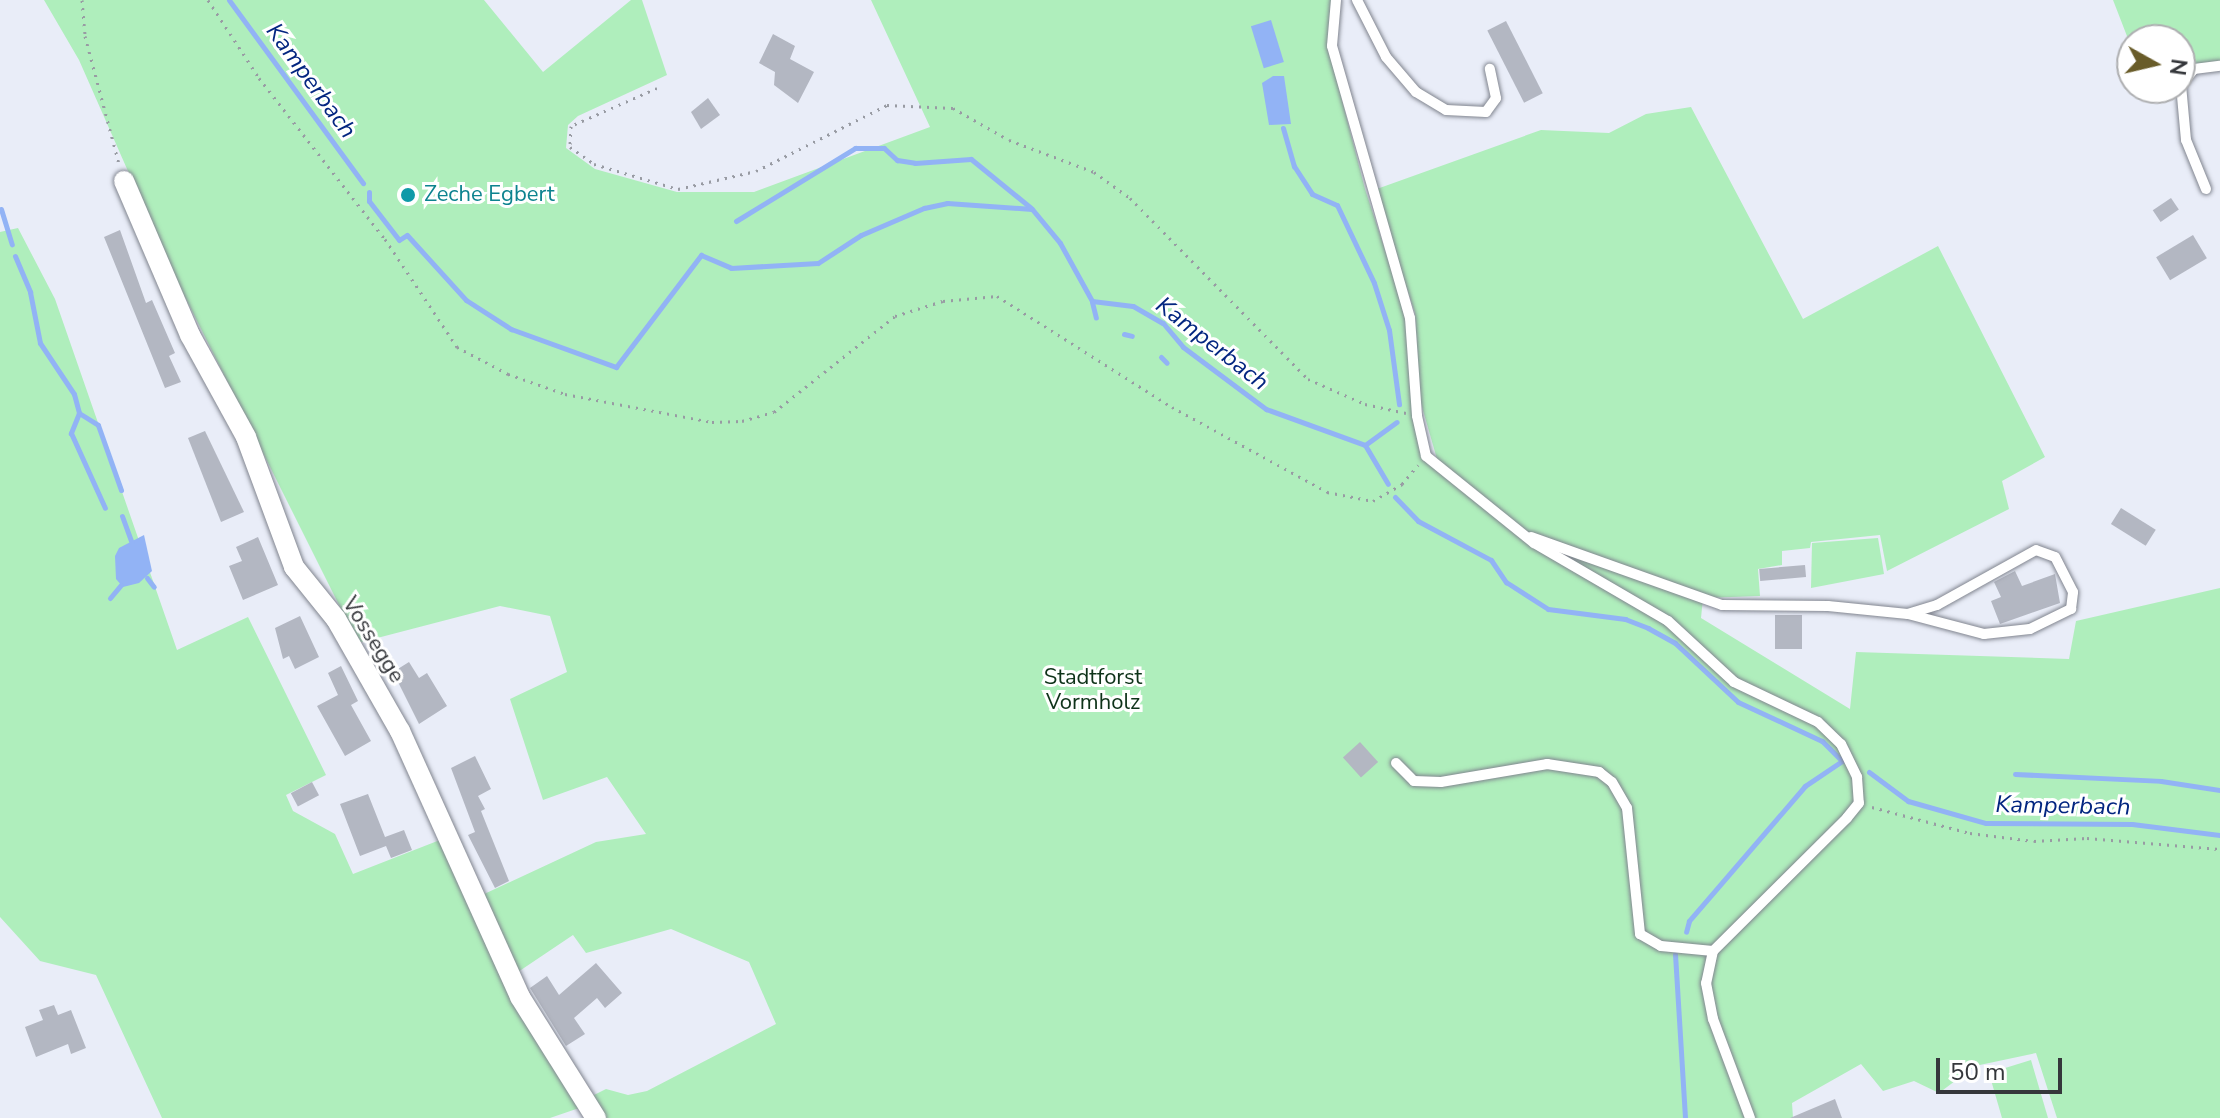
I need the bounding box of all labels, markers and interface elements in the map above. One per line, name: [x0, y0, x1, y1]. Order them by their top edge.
water label: Kamperbach: [260, 18, 362, 144]
north arrow: [2116, 24, 2196, 104]
text: N: [2162, 57, 2194, 77]
place label: Zeche Egbert: [424, 182, 555, 208]
marker: Zeche Egbert: [399, 186, 417, 204]
water label: Kamperbach: [1150, 291, 1274, 397]
street label: Vossegge: [336, 592, 410, 688]
park label: Stadtforst Vormholz: [1044, 664, 1142, 716]
water label: Kamperbach: [1995, 790, 2131, 822]
scale bar: [1940, 1042, 2066, 1092]
text: 50 m: [1950, 1056, 2006, 1088]

